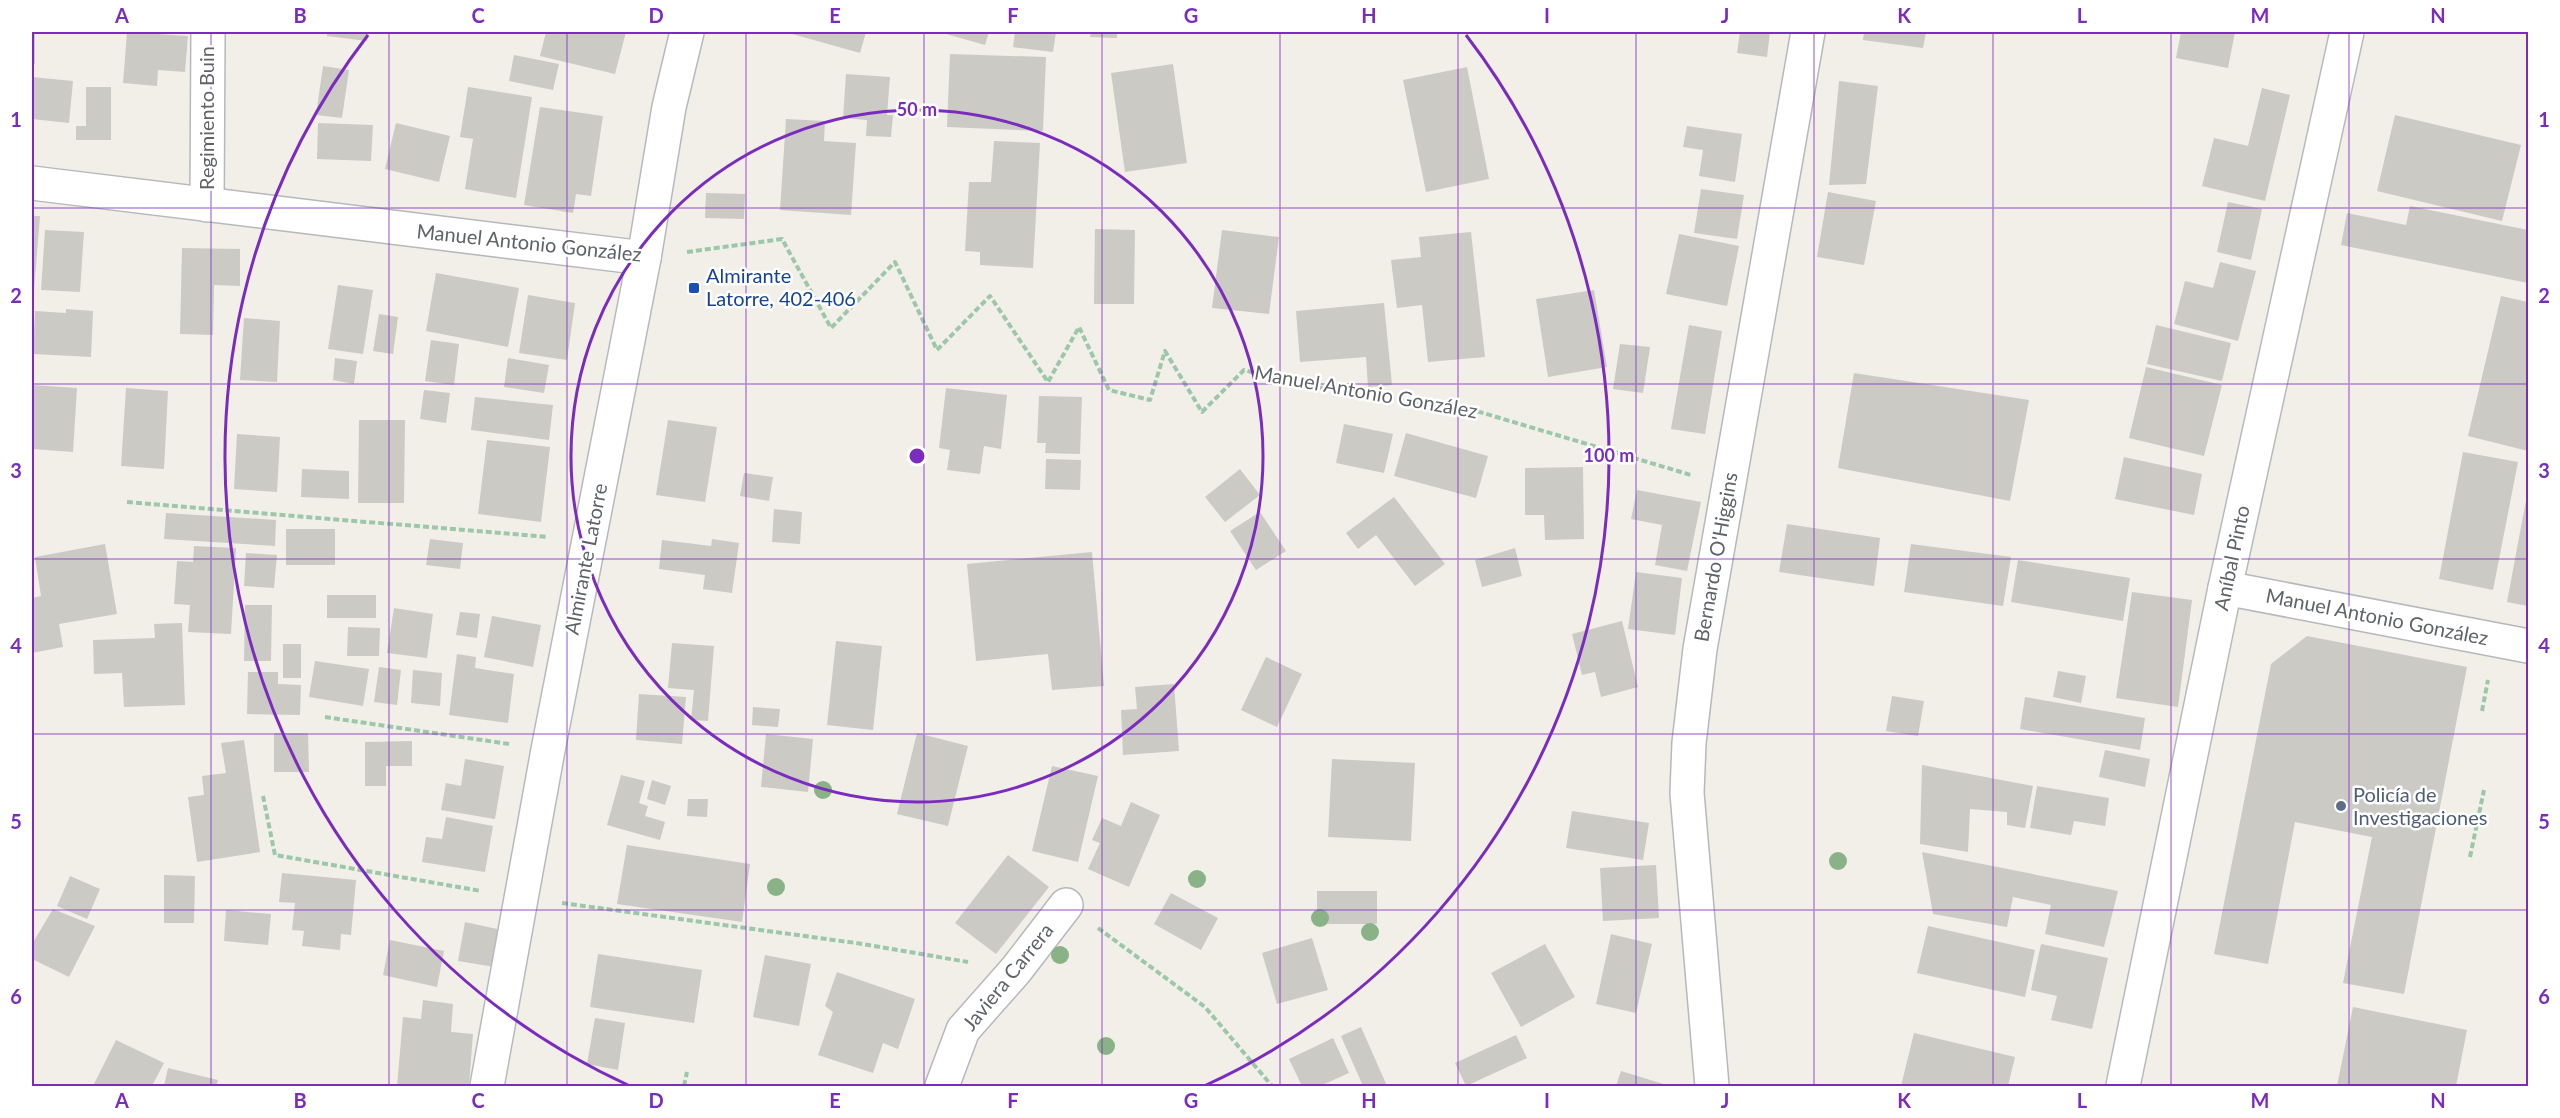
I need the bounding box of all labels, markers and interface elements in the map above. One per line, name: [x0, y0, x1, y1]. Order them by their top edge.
text: A: [114, 3, 129, 27]
text: B: [293, 3, 307, 27]
text: C: [471, 3, 485, 27]
text: D: [648, 3, 664, 27]
text: E: [829, 3, 841, 27]
text: F: [1007, 3, 1019, 27]
text: G: [1184, 3, 1198, 27]
text: H: [1361, 3, 1377, 27]
text: I: [1544, 3, 1550, 27]
text: J: [1721, 3, 1729, 27]
text: K: [1897, 3, 1911, 27]
text: L: [2077, 3, 2088, 27]
text: M: [2251, 3, 2269, 27]
text: N: [2430, 3, 2446, 27]
street label: Regimiento Buin: [194, 46, 218, 190]
text: 50 m: [897, 98, 937, 120]
text: 1: [10, 107, 22, 131]
text: 1: [2538, 107, 2550, 131]
street label: Manuel Antonio González: [415, 218, 643, 266]
place label: Almirante Latorre, 402-406: [706, 263, 856, 310]
marker: Almirante Latorre, 402-406: [687, 281, 701, 295]
text: 2: [10, 283, 22, 307]
text: 2: [2538, 283, 2550, 307]
street label: Manuel Antonio González: [1253, 360, 1480, 422]
text: 100 m: [1584, 444, 1634, 466]
centre of rings: [907, 446, 927, 466]
text: 3: [10, 458, 22, 482]
text: 3: [2538, 458, 2550, 482]
street label: Bernardo O'Higgins: [1688, 470, 1742, 643]
street label: Almirante Latorre: [559, 481, 611, 636]
street label: Aníbal Pinto: [2208, 503, 2254, 613]
street label: Manuel Antonio González: [2264, 583, 2490, 649]
text: 4: [10, 633, 22, 657]
text: 4: [2538, 633, 2550, 657]
place label: Policía de Investigaciones: [2353, 782, 2487, 829]
marker: Policía de Investigaciones: [2334, 799, 2348, 813]
text: 5: [10, 809, 22, 833]
text: 5: [2538, 809, 2550, 833]
street label: Javiera Carrera: [957, 918, 1058, 1035]
text: 6: [10, 984, 22, 1008]
text: 6: [2538, 984, 2550, 1008]
text: A: [114, 1088, 129, 1112]
text: B: [293, 1088, 307, 1112]
text: C: [471, 1088, 485, 1112]
text: D: [648, 1088, 664, 1112]
text: E: [829, 1088, 841, 1112]
text: F: [1007, 1088, 1019, 1112]
text: G: [1184, 1088, 1198, 1112]
text: H: [1361, 1088, 1377, 1112]
text: I: [1544, 1088, 1550, 1112]
text: J: [1721, 1088, 1729, 1112]
text: K: [1897, 1088, 1911, 1112]
text: L: [2077, 1088, 2088, 1112]
text: M: [2251, 1088, 2269, 1112]
text: N: [2430, 1088, 2446, 1112]

